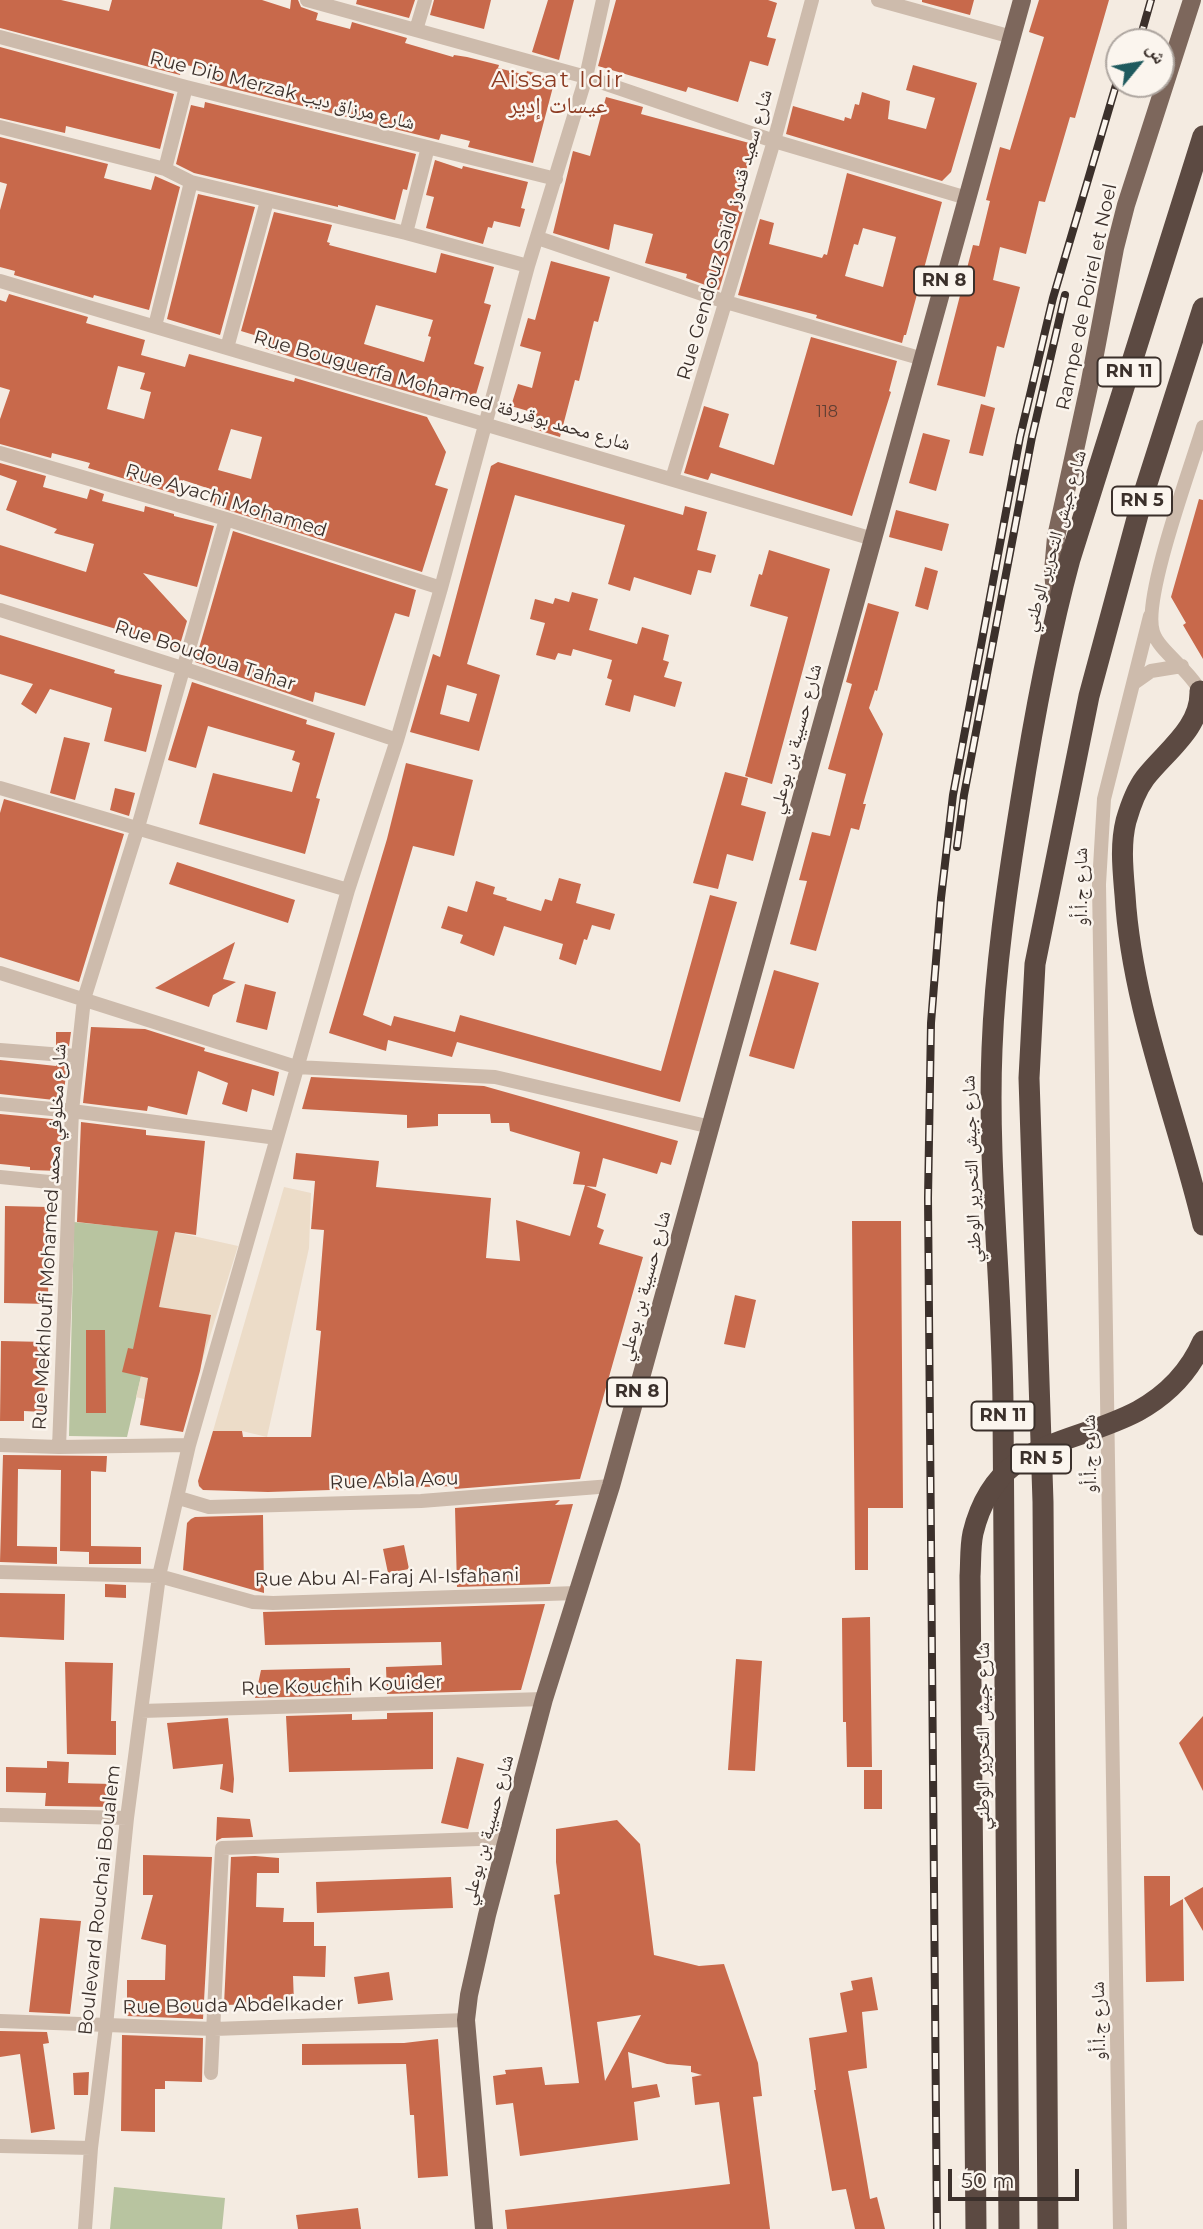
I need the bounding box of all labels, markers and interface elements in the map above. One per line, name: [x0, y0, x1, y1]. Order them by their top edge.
north arrow: [1105, 28, 1175, 98]
text: ش: [1142, 39, 1172, 68]
street label: Rue Dib Merzak شارع مرزاق ديب: [147, 47, 417, 135]
district label: Aissat Idir عيسات إدير: [492, 66, 624, 120]
street label: Rue Gendouz Saïd شارع سعيد قندوز: [673, 87, 777, 383]
street label: Rampe de Poirel et Noel: [1052, 182, 1122, 412]
road number: RN 8: [914, 267, 974, 296]
street label: Rue Bouguerfa Mohamed شارع محمد بوقررفة: [251, 326, 633, 456]
road number: RN 11: [1098, 358, 1160, 386]
house number: 118: [816, 402, 838, 422]
street label: شارع جيش التحرير الوطني: [1018, 448, 1092, 634]
street label: Rue Ayachi Mohamed: [123, 459, 329, 543]
road number: RN 5: [1112, 486, 1172, 516]
street label: Rue Boudoua Tahar: [112, 616, 298, 696]
street label: شارع حسيبة بن بوعلي: [765, 661, 827, 817]
street label: شارع ج.أ.أو: [1070, 847, 1092, 927]
street label: Rue Mekhloufi Mohamed شارع مخلوفي محمد: [28, 1043, 72, 1431]
street label: شارع جيش التحرير الوطني: [957, 1075, 987, 1263]
street label: شارع حسيبة بن بوعلي: [614, 1208, 676, 1364]
road number: RN 8: [607, 1378, 667, 1406]
road number: RN 11: [972, 1401, 1034, 1430]
street label: شارع ج.أ.أو: [1078, 1414, 1102, 1494]
road number: RN 5: [1011, 1444, 1071, 1474]
street label: Rue Abla Aou: [329, 1467, 459, 1495]
street label: Rue Abu Al-Faraj Al-Isfahani: [254, 1564, 520, 1592]
street label: شارع جيش التحرير الوطني: [972, 1642, 994, 1830]
street label: Rue Kouchih Kouider: [241, 1671, 443, 1701]
street label: شارع حسيبة بن بوعلي: [457, 1752, 519, 1908]
street label: Boulevard Rouchai Boualem: [74, 1764, 126, 2036]
street label: شارع ج.أ.أو: [1087, 1981, 1111, 2061]
street label: Rue Bouda Abdelkader: [122, 1993, 344, 2019]
scale bar: [951, 2156, 1082, 2200]
text: 50 m: [961, 2168, 1015, 2193]

